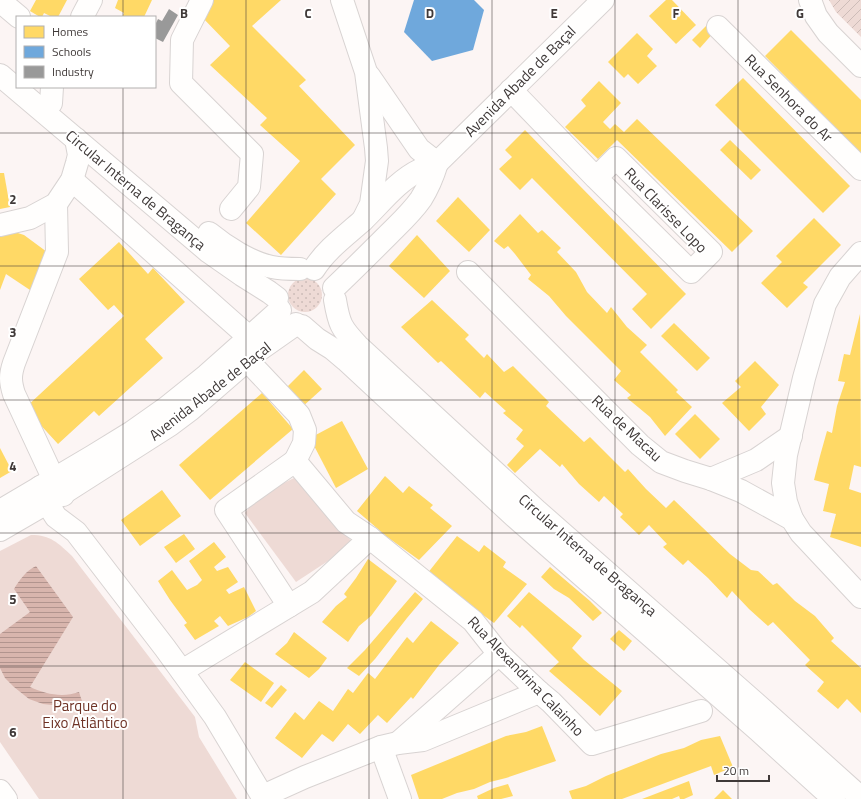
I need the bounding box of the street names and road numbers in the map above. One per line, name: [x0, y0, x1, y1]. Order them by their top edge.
street label: Avenida Abade de Baçal: [459, 20, 581, 142]
street label: Rua Senhora do Ar: [739, 48, 839, 148]
street label: Circular Interna de Bragança: [61, 124, 212, 256]
street label: Rua Clarisse Lopo: [619, 162, 713, 258]
street label: Avenida Abade de Baçal: [144, 336, 276, 446]
street label: Rua de Macau: [587, 389, 667, 467]
street label: Circular Interna de Bragança: [514, 488, 663, 622]
street label: Rua Alexandrina Calainho: [462, 611, 590, 741]

